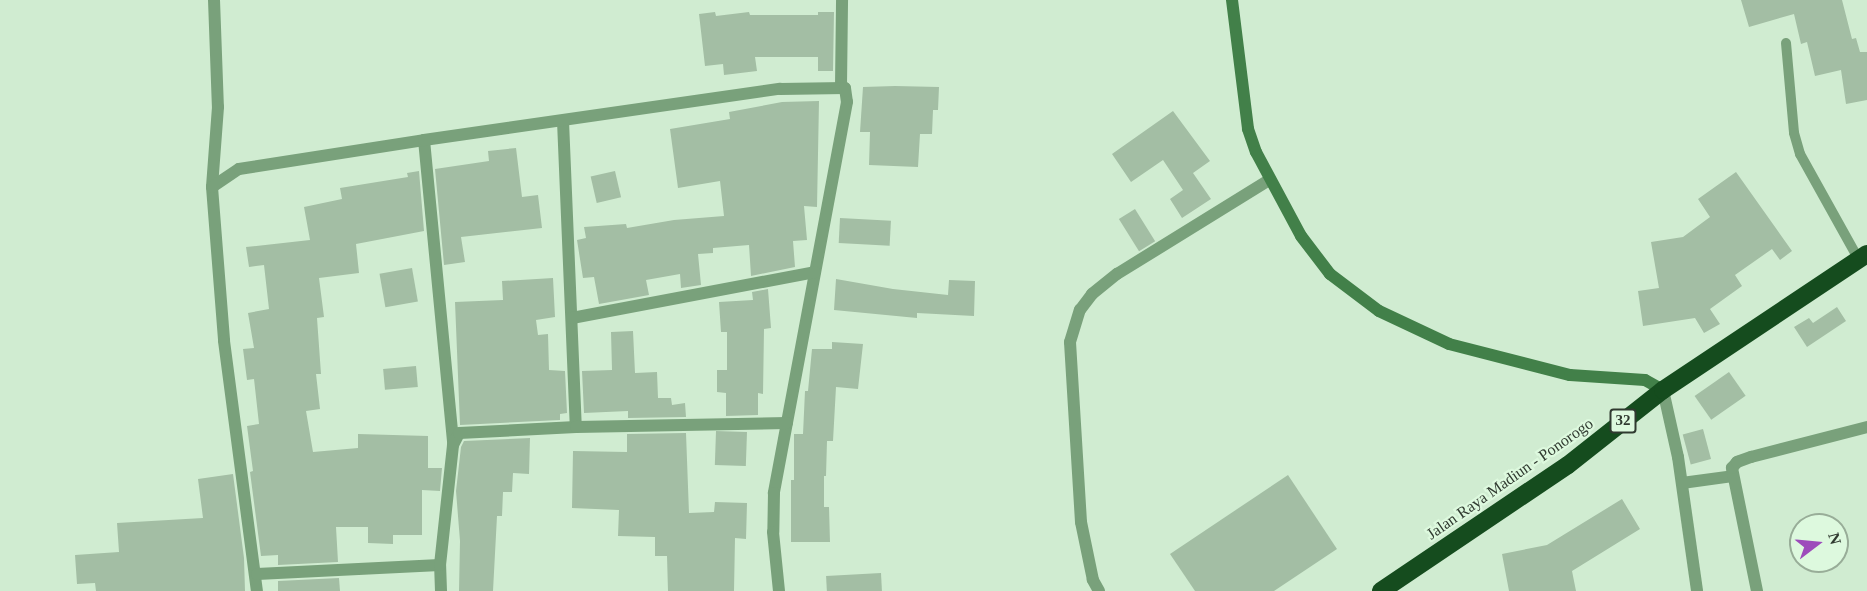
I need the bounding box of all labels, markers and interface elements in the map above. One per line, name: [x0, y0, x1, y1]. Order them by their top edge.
road number: 32: [1610, 409, 1636, 433]
street label: Jalan Raya Madiun - Ponorogo: [1423, 414, 1597, 544]
north arrow: [1789, 513, 1849, 573]
text: N: [1825, 531, 1845, 546]

